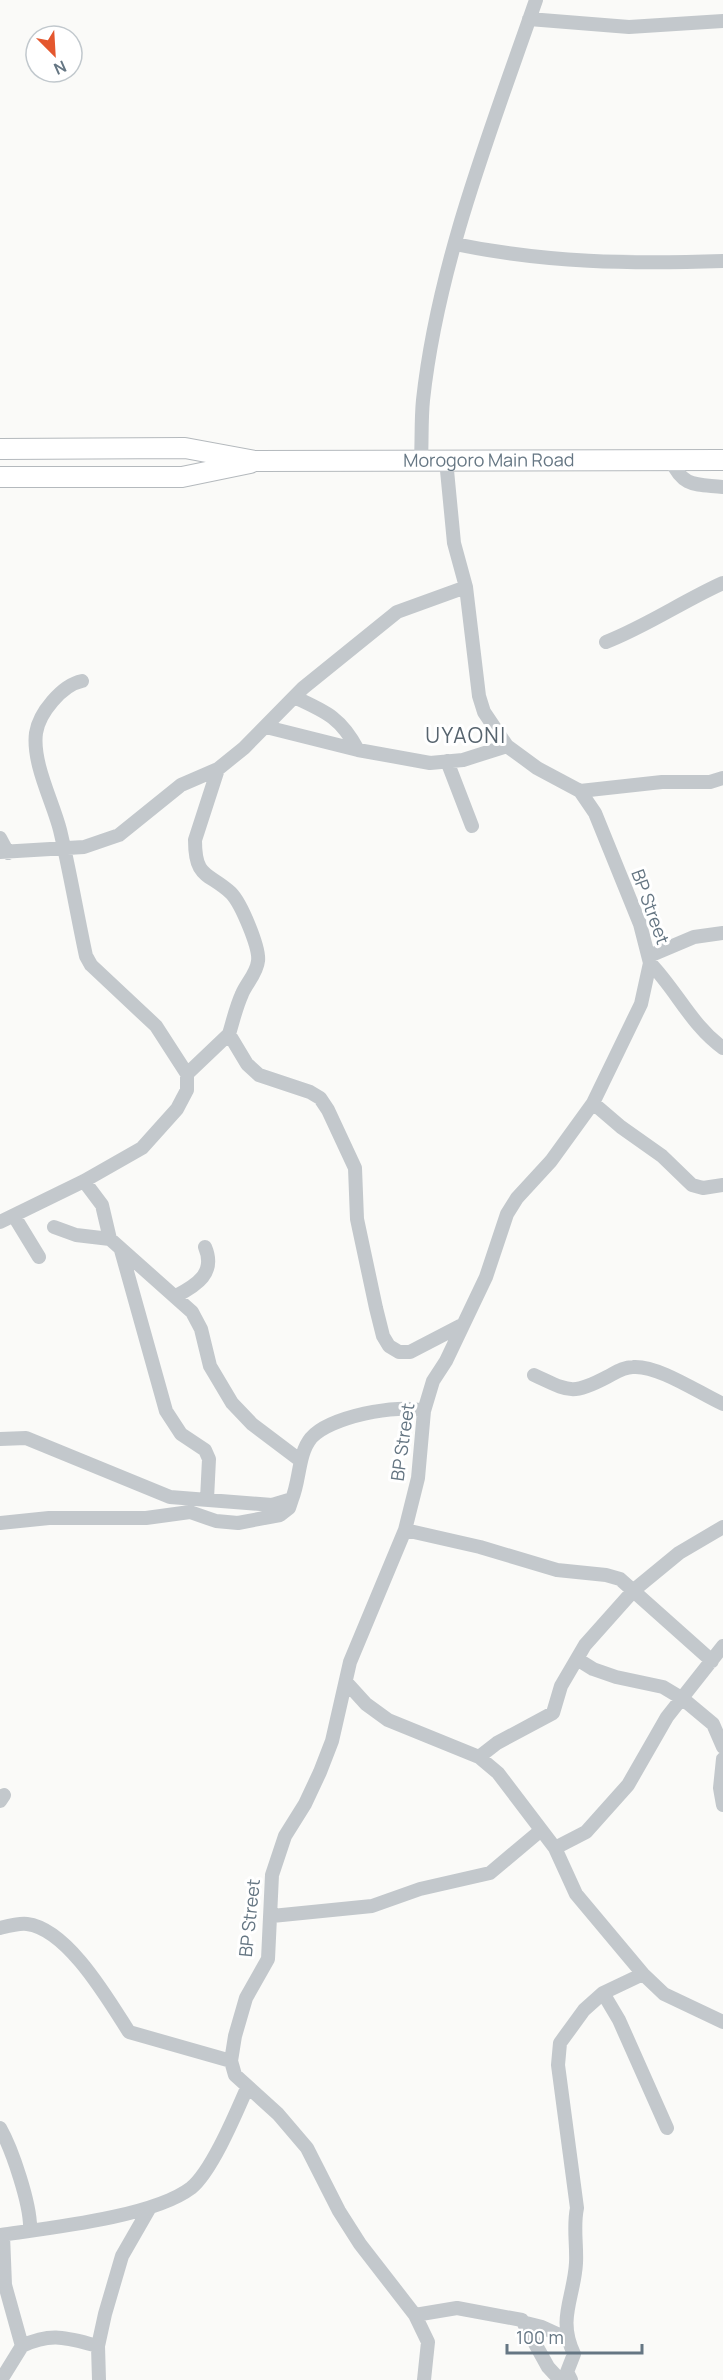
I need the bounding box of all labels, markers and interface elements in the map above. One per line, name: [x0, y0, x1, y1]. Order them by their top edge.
north arrow: [24, 24, 84, 84]
text: N: [50, 55, 70, 80]
street label: Morogoro Main Road: [403, 447, 574, 472]
district label: UYAONI: [425, 721, 507, 749]
street label: BP Street: [626, 866, 676, 948]
street label: BP Street: [385, 1401, 419, 1482]
street label: BP Street: [233, 1878, 265, 1958]
scale bar: [507, 2317, 642, 2355]
text: 100 m: [516, 2325, 564, 2349]

